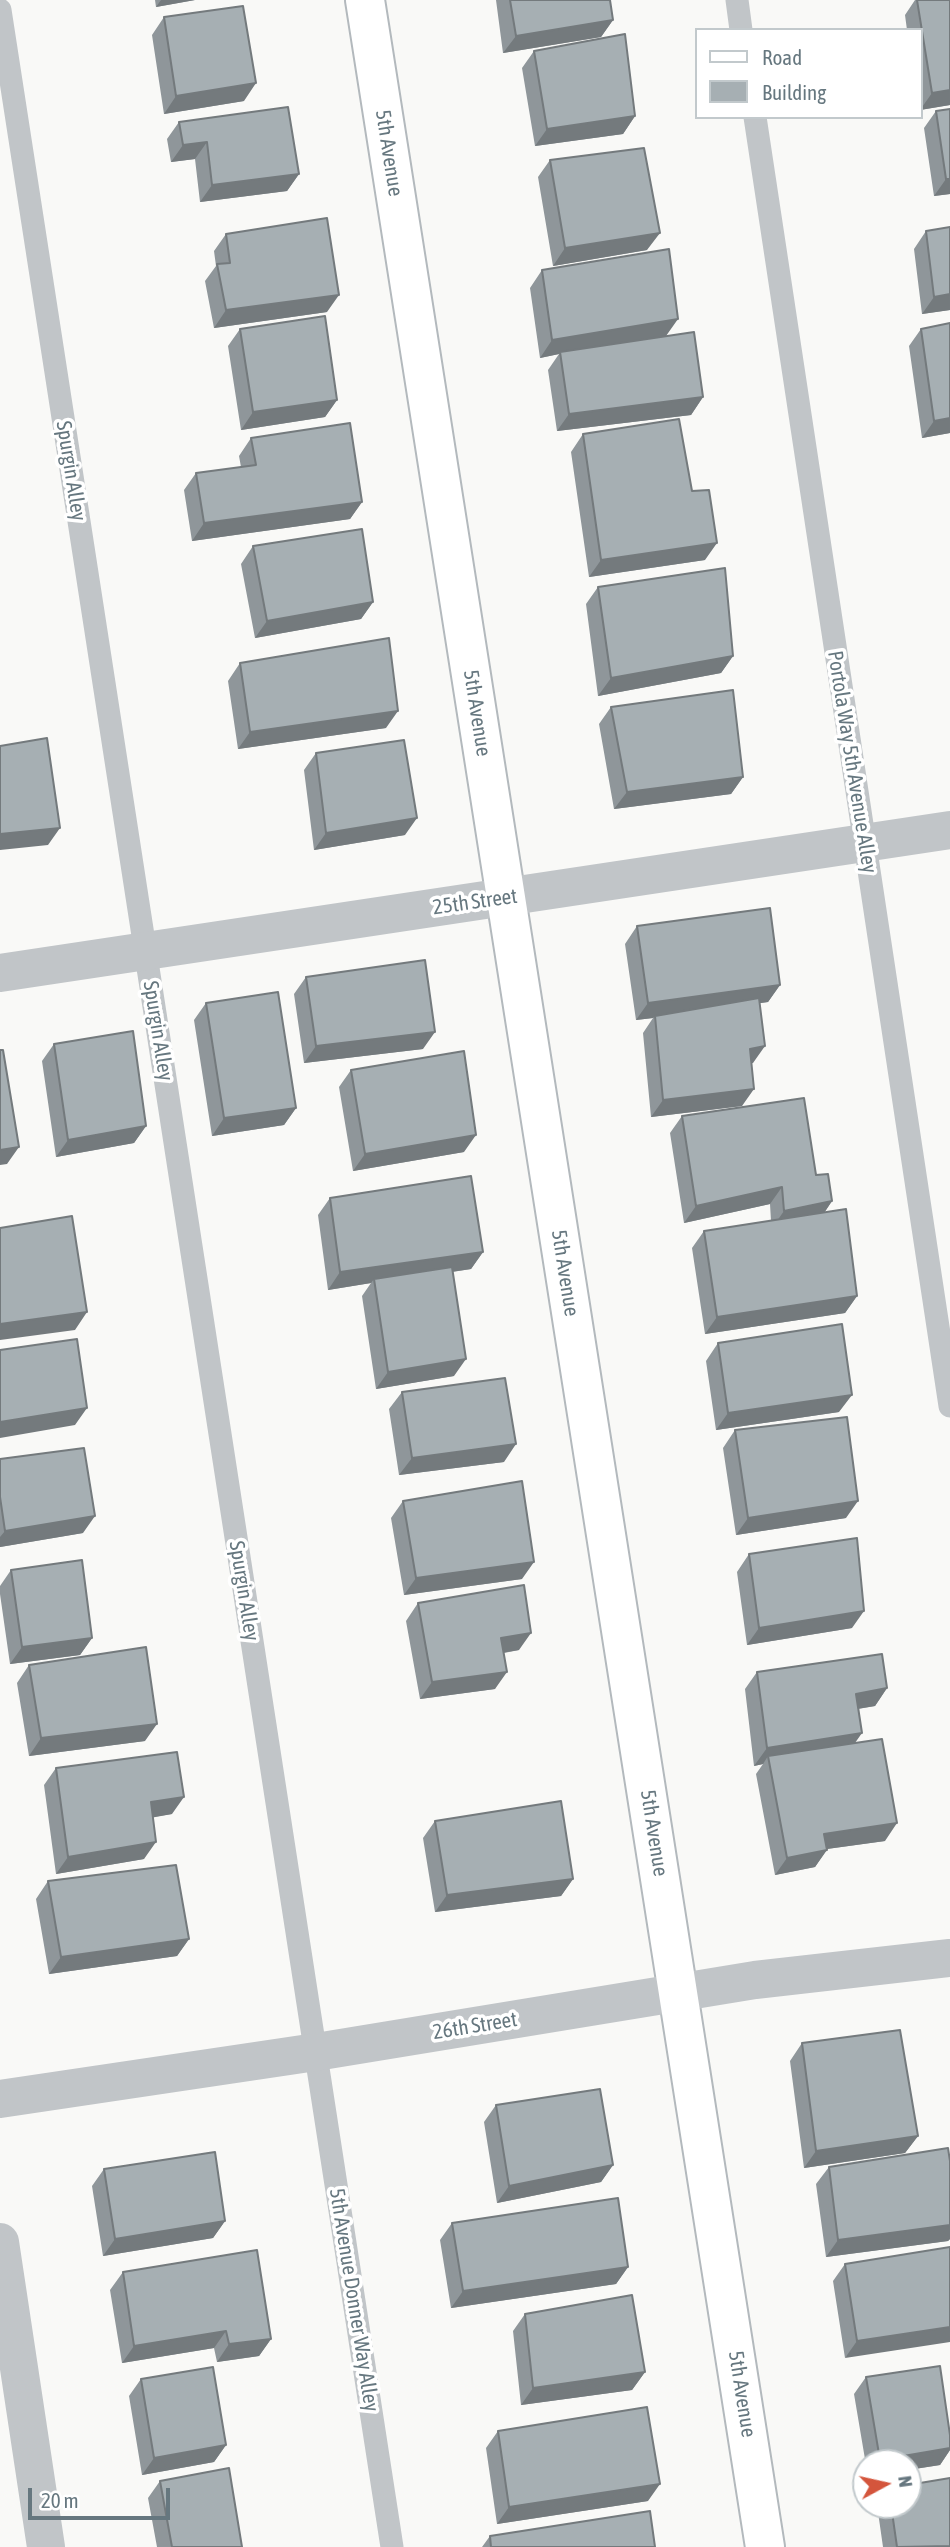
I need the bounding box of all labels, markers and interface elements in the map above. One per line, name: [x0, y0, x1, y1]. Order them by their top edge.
legend: [694, 28, 922, 119]
text: Road: [762, 45, 802, 69]
text: Building: [762, 80, 826, 104]
street label: 5th Avenue: [370, 108, 408, 198]
street label: Spurgin Alley: [51, 419, 91, 523]
street label: Portola Way 5th Avenue Alley: [822, 649, 882, 875]
street label: 5th Avenue: [458, 668, 496, 758]
street label: 25th Street: [431, 884, 519, 920]
street label: Spurgin Alley: [138, 979, 178, 1083]
street label: 5th Avenue: [546, 1228, 584, 1318]
street label: Spurgin Alley: [224, 1539, 264, 1643]
street label: 5th Avenue: [635, 1788, 673, 1878]
street label: 26th Street: [431, 2007, 519, 2045]
street label: 5th Avenue Donner Way Alley: [324, 2187, 384, 2413]
street label: 5th Avenue: [723, 2349, 761, 2439]
north arrow: [852, 2449, 922, 2519]
scale bar: [32, 2474, 173, 2518]
text: N: [894, 2474, 917, 2488]
text: 20 m: [41, 2488, 79, 2512]

